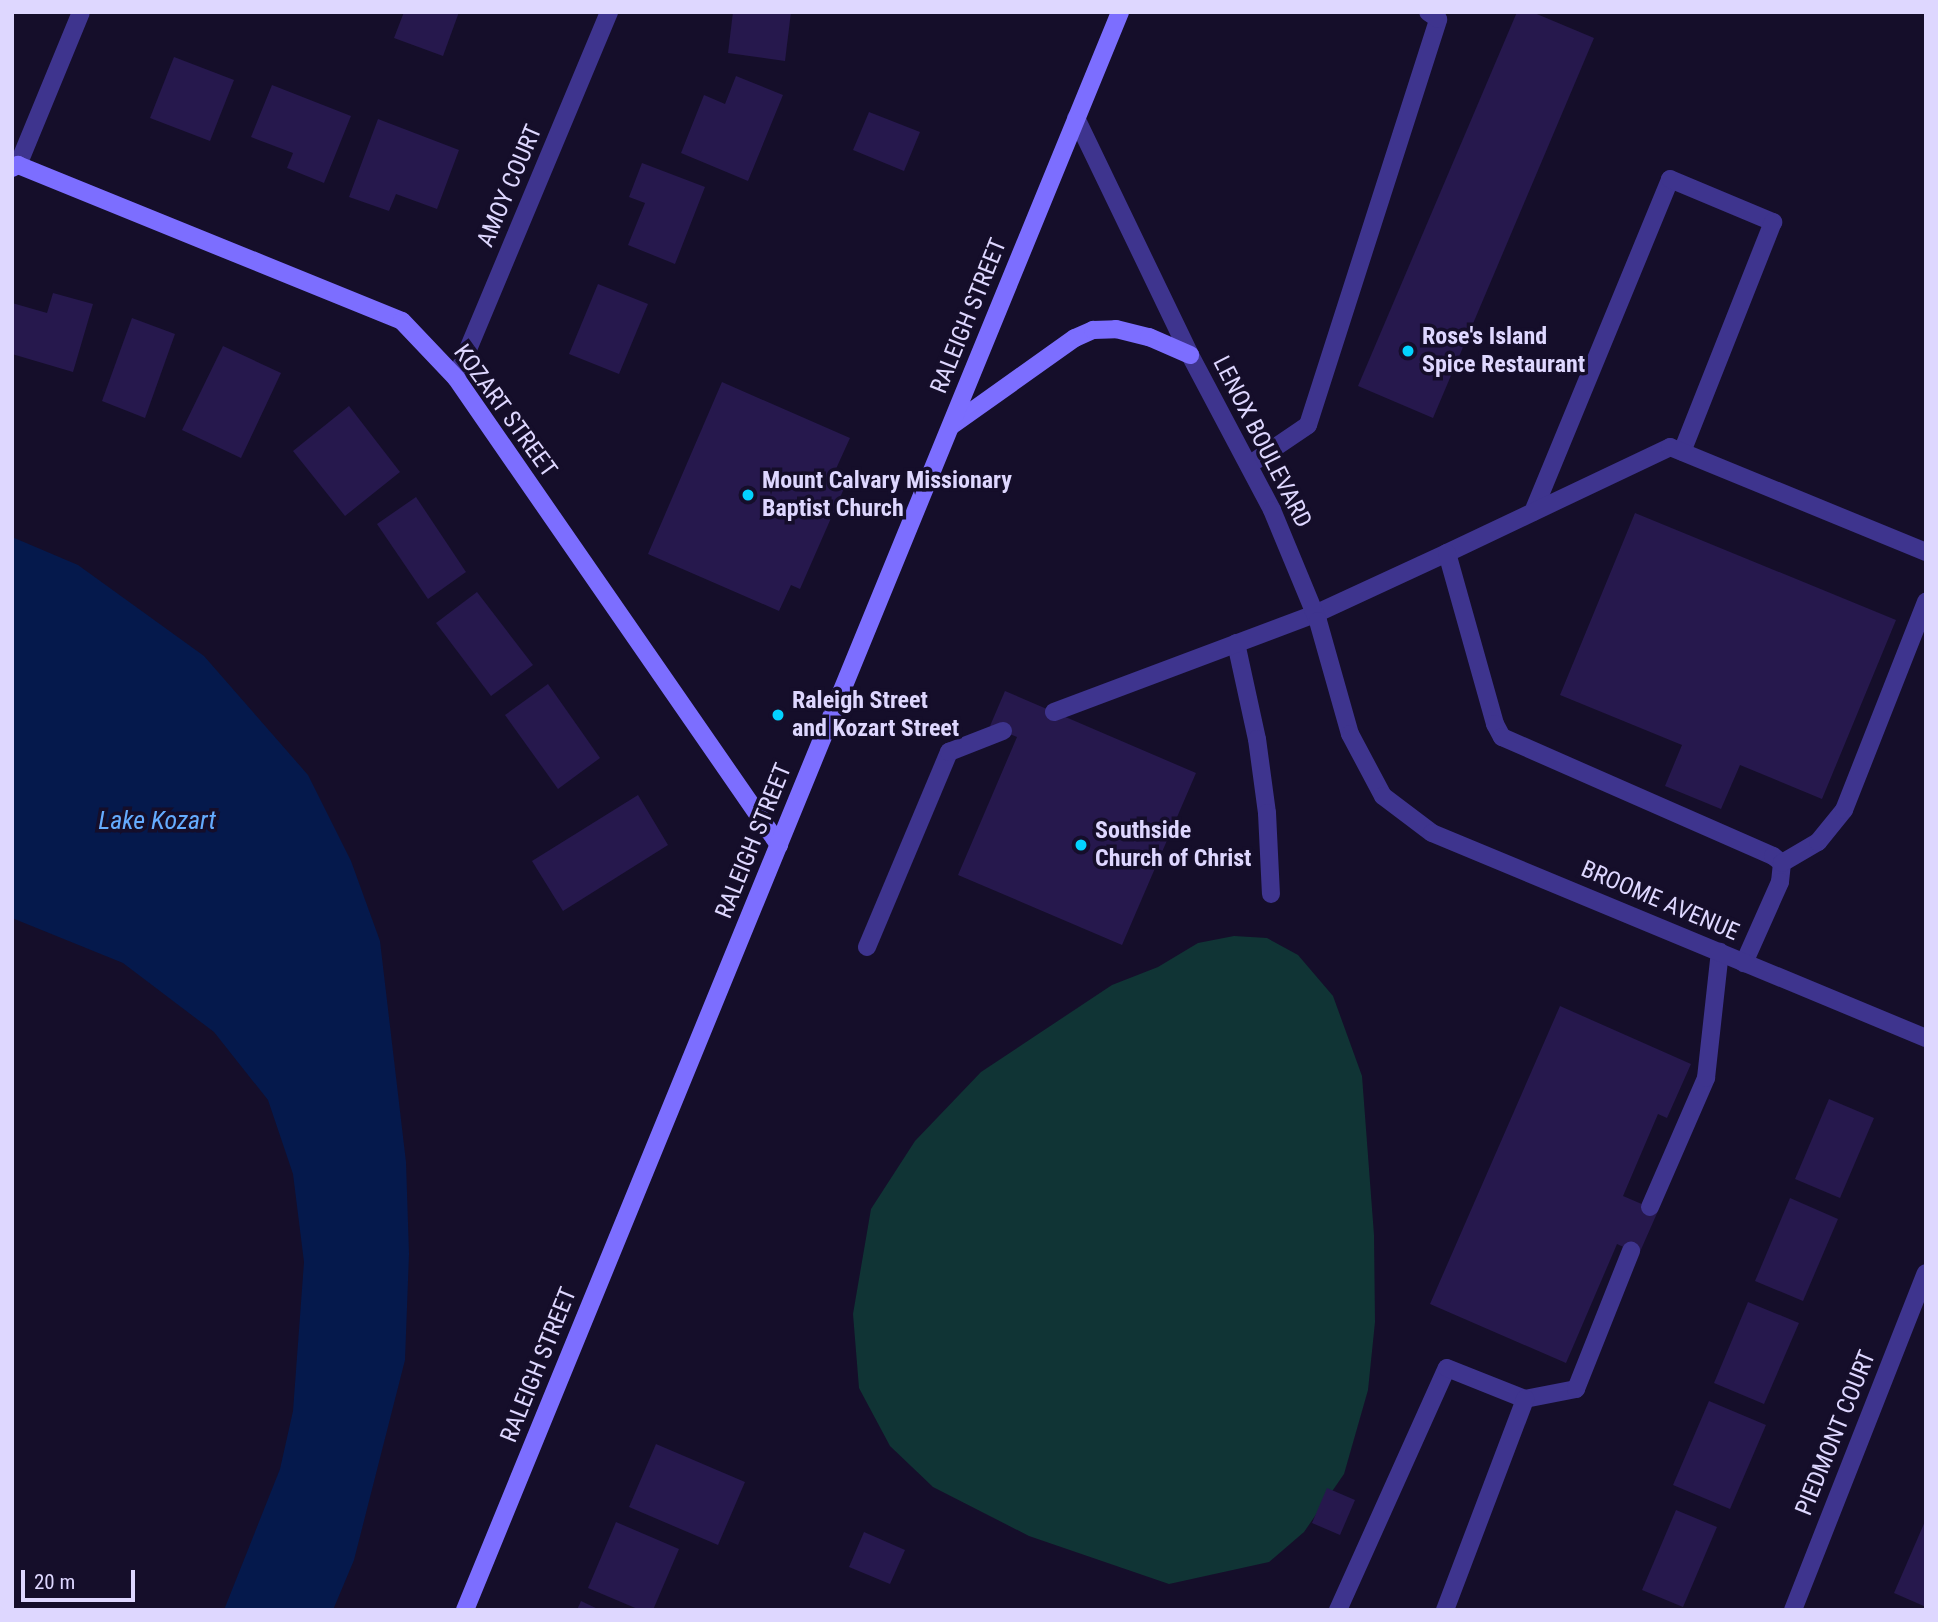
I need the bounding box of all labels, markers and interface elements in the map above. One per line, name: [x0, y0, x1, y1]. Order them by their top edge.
street label: AMOY COURT: [471, 121, 549, 251]
street label: RALEIGH STREET: [925, 234, 1013, 398]
place label: Rose's Island Spice Restaurant: [1422, 323, 1585, 379]
street label: KOZART STREET: [447, 339, 563, 483]
marker: Rose's Island Spice Restaurant: [1400, 343, 1416, 359]
street label: LENOX BOULEVARD: [1206, 352, 1318, 532]
place label: Mount Calvary Missionary Baptist Church: [762, 467, 1012, 523]
marker: Mount Calvary Missionary Baptist Church: [740, 487, 756, 503]
place label: Raleigh Street and Kozart Street: [792, 687, 959, 743]
marker: Raleigh Street and Kozart Street: [770, 707, 786, 723]
street label: RALEIGH STREET: [710, 759, 798, 923]
water label: Lake Kozart: [98, 805, 216, 837]
place label: Southside Church of Christ: [1095, 817, 1251, 873]
marker: Southside Church of Christ: [1073, 837, 1089, 853]
street label: BROOME AVENUE: [1577, 855, 1743, 947]
street label: RALEIGH STREET: [495, 1283, 583, 1447]
street label: PIEDMONT COURT: [1790, 1346, 1882, 1520]
scale bar: [24, 1556, 138, 1600]
text: 20 m: [34, 1570, 75, 1594]

